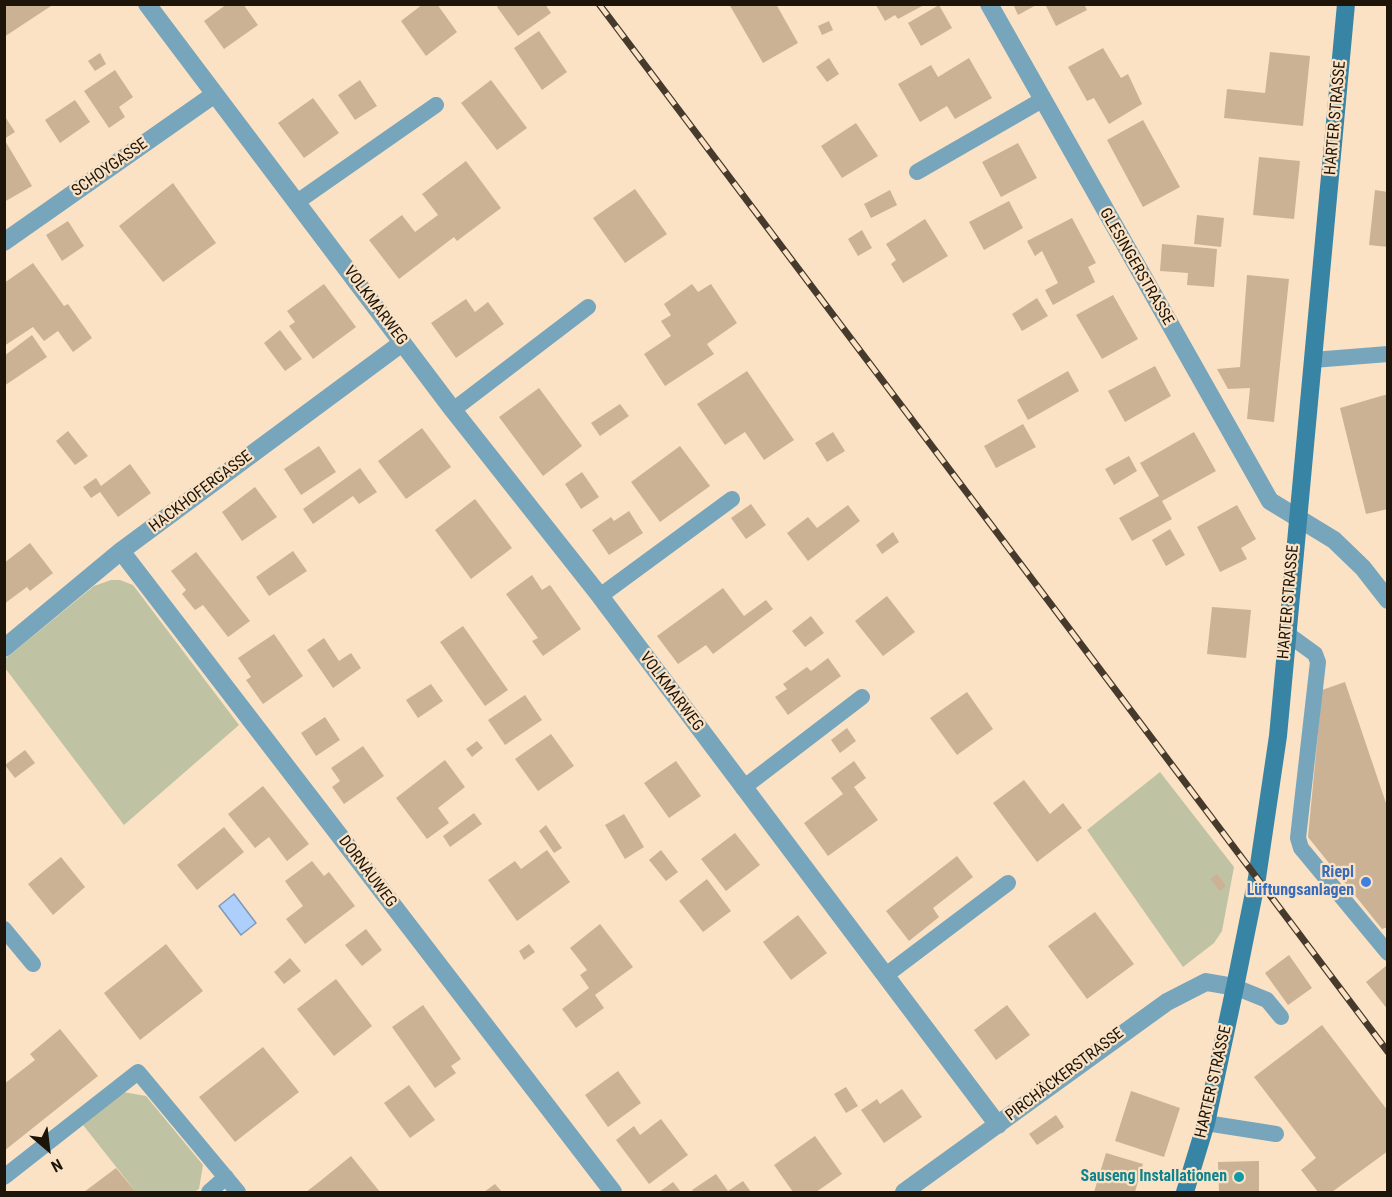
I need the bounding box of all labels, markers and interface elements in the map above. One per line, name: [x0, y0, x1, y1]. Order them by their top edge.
street label: HARTER STRASSE: [1321, 60, 1351, 176]
street label: SCHOYGASSE: [68, 135, 152, 201]
street label: GLESINGERSTRASSE: [1095, 205, 1177, 329]
street label: VOLKMARWEG: [339, 263, 411, 349]
street label: HACKHOFERGASSE: [146, 447, 256, 537]
street label: HARTER STRASSE: [1274, 544, 1304, 660]
street label: VOLKMARWEG: [635, 649, 707, 735]
street label: DORNAUWEG: [334, 832, 400, 912]
place label: Riepl Lüftungsanlagen: [1247, 863, 1354, 901]
marker: Riepl Lüftungsanlagen: [1359, 875, 1373, 889]
street label: PIRCHÄCKERSTRASSE: [1002, 1024, 1128, 1126]
street label: HARTER STRASSE: [1192, 1024, 1236, 1140]
north arrow: [18, 1119, 78, 1179]
text: N: [48, 1155, 65, 1176]
place label: Sauseng Installationen: [1081, 1167, 1227, 1187]
marker: Sauseng Installationen: [1232, 1170, 1246, 1184]

